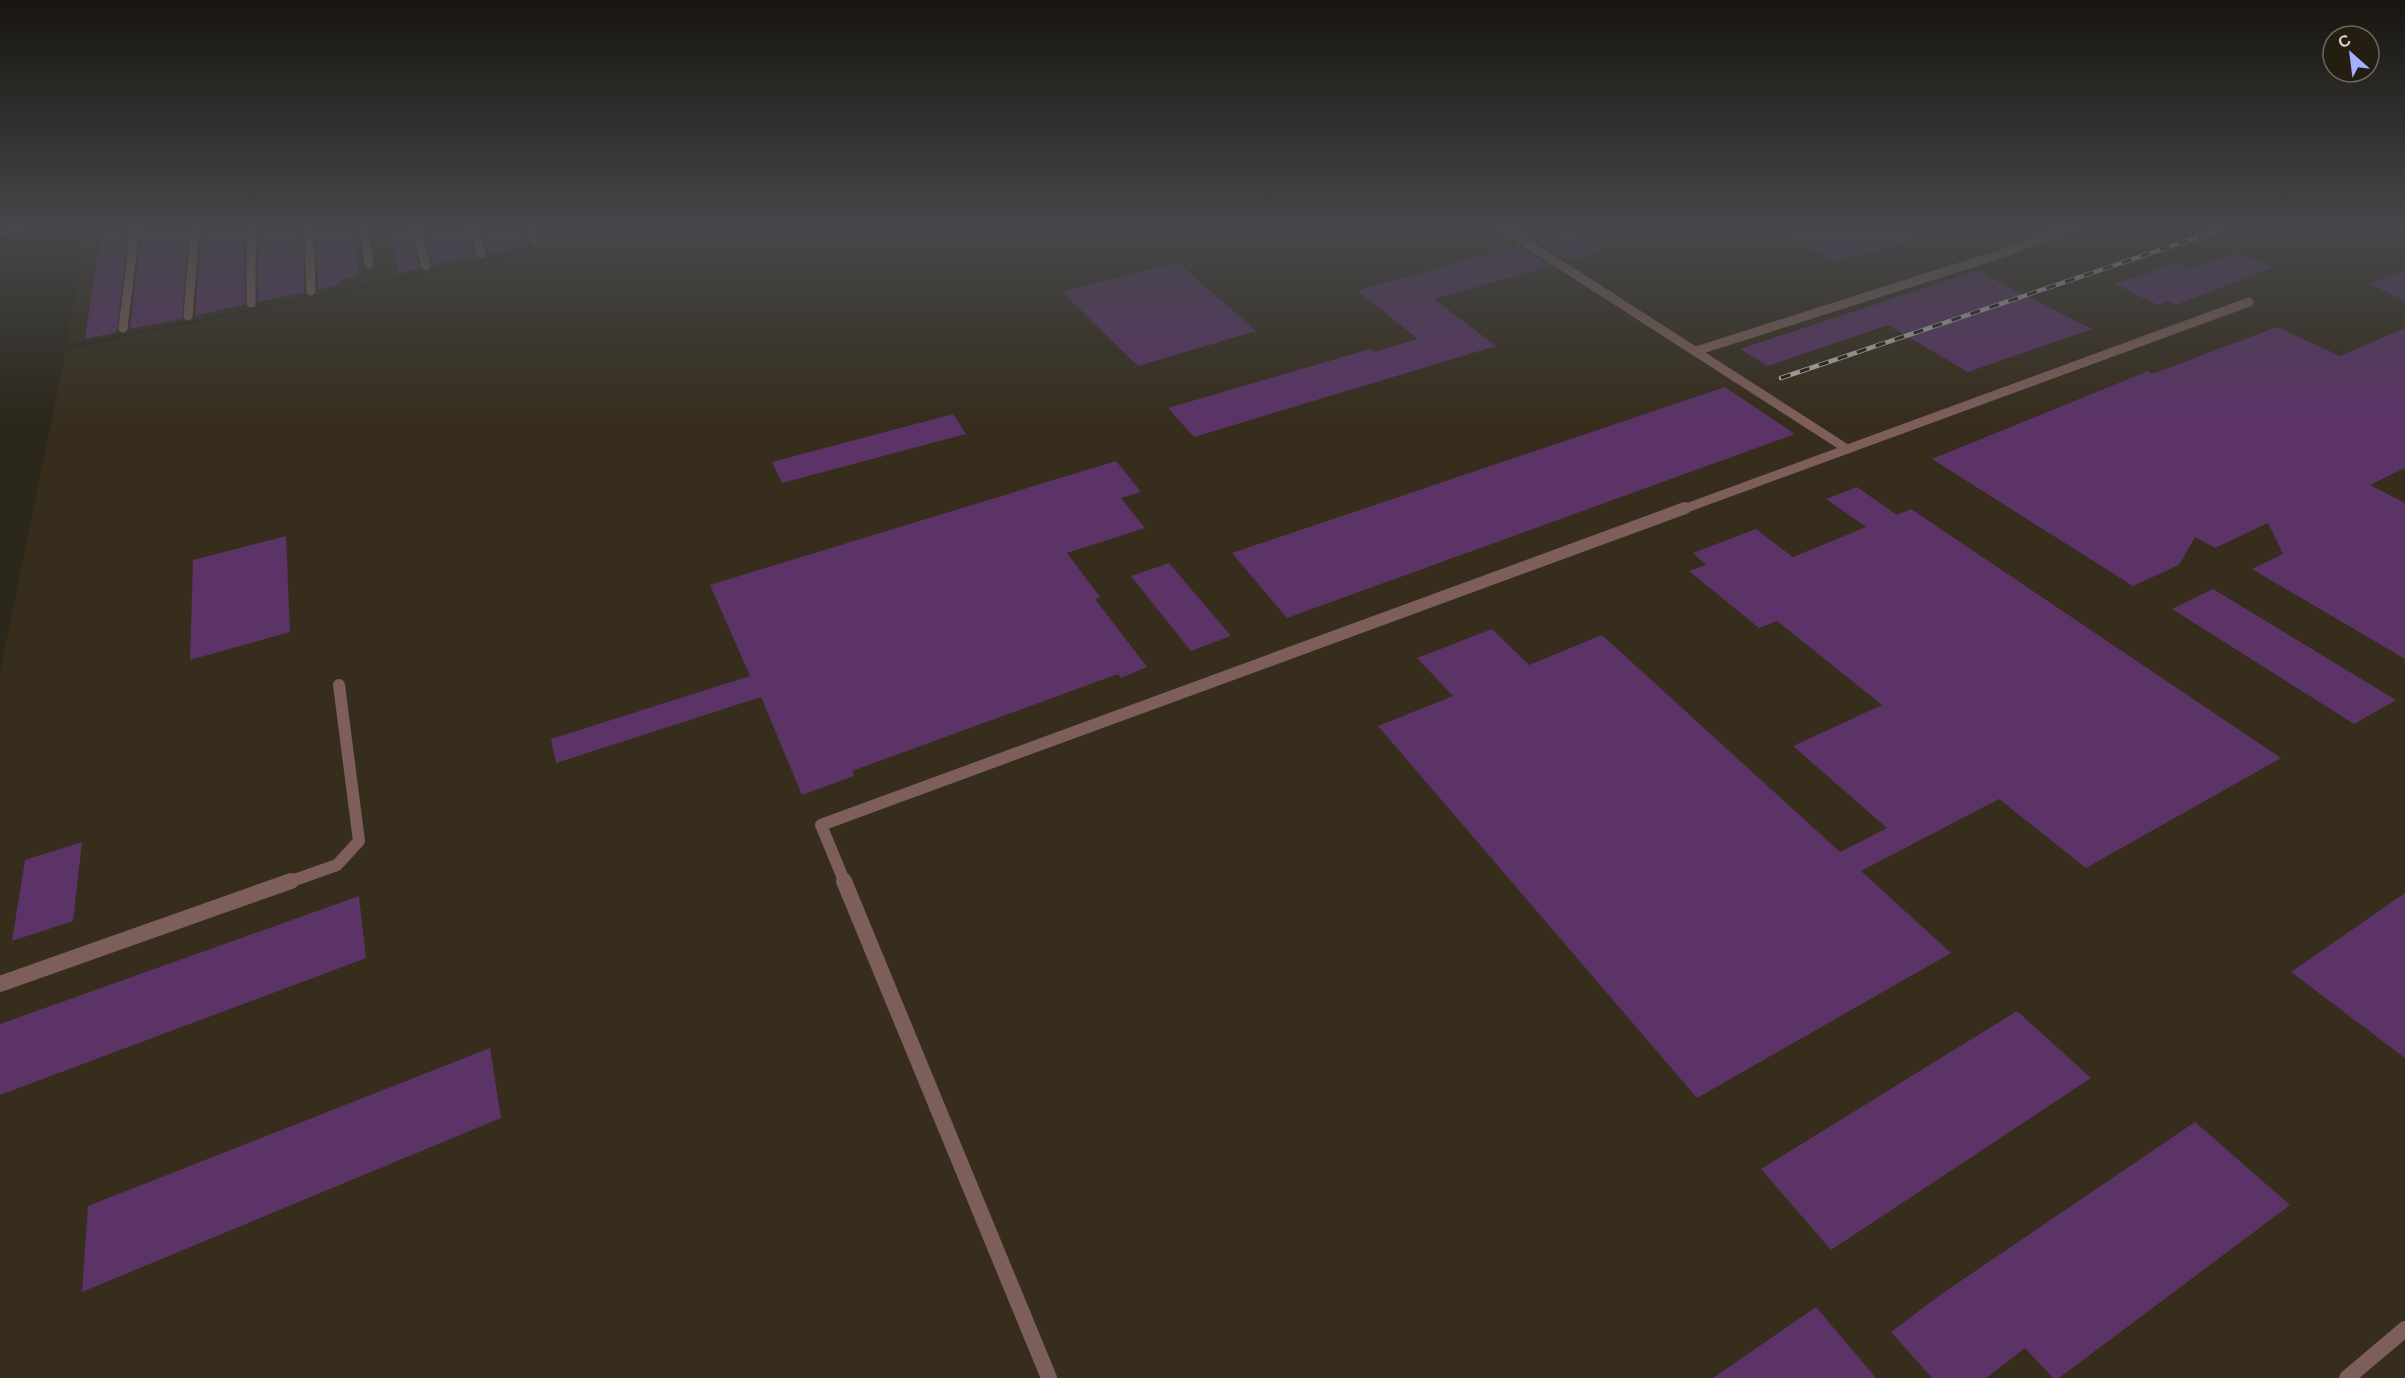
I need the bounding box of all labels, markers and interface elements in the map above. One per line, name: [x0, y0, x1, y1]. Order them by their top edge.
north arrow: [2321, 24, 2381, 84]
text: С: [2334, 29, 2354, 51]

